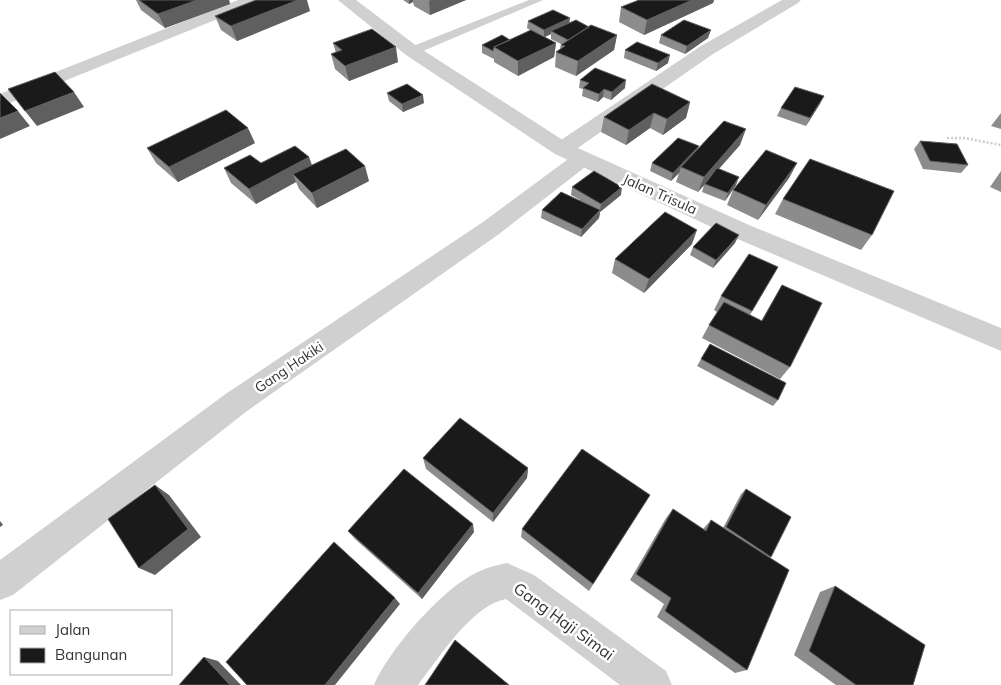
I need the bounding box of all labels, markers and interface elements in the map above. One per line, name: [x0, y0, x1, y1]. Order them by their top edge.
street label: Jalan Trisula: [620, 170, 700, 218]
street label: Gang Hakiki: [251, 337, 327, 397]
street label: Gang Haji Simai: [510, 578, 618, 664]
legend: [10, 610, 172, 675]
text: Jalan: [55, 620, 90, 639]
text: Bangunan: [55, 645, 127, 664]

